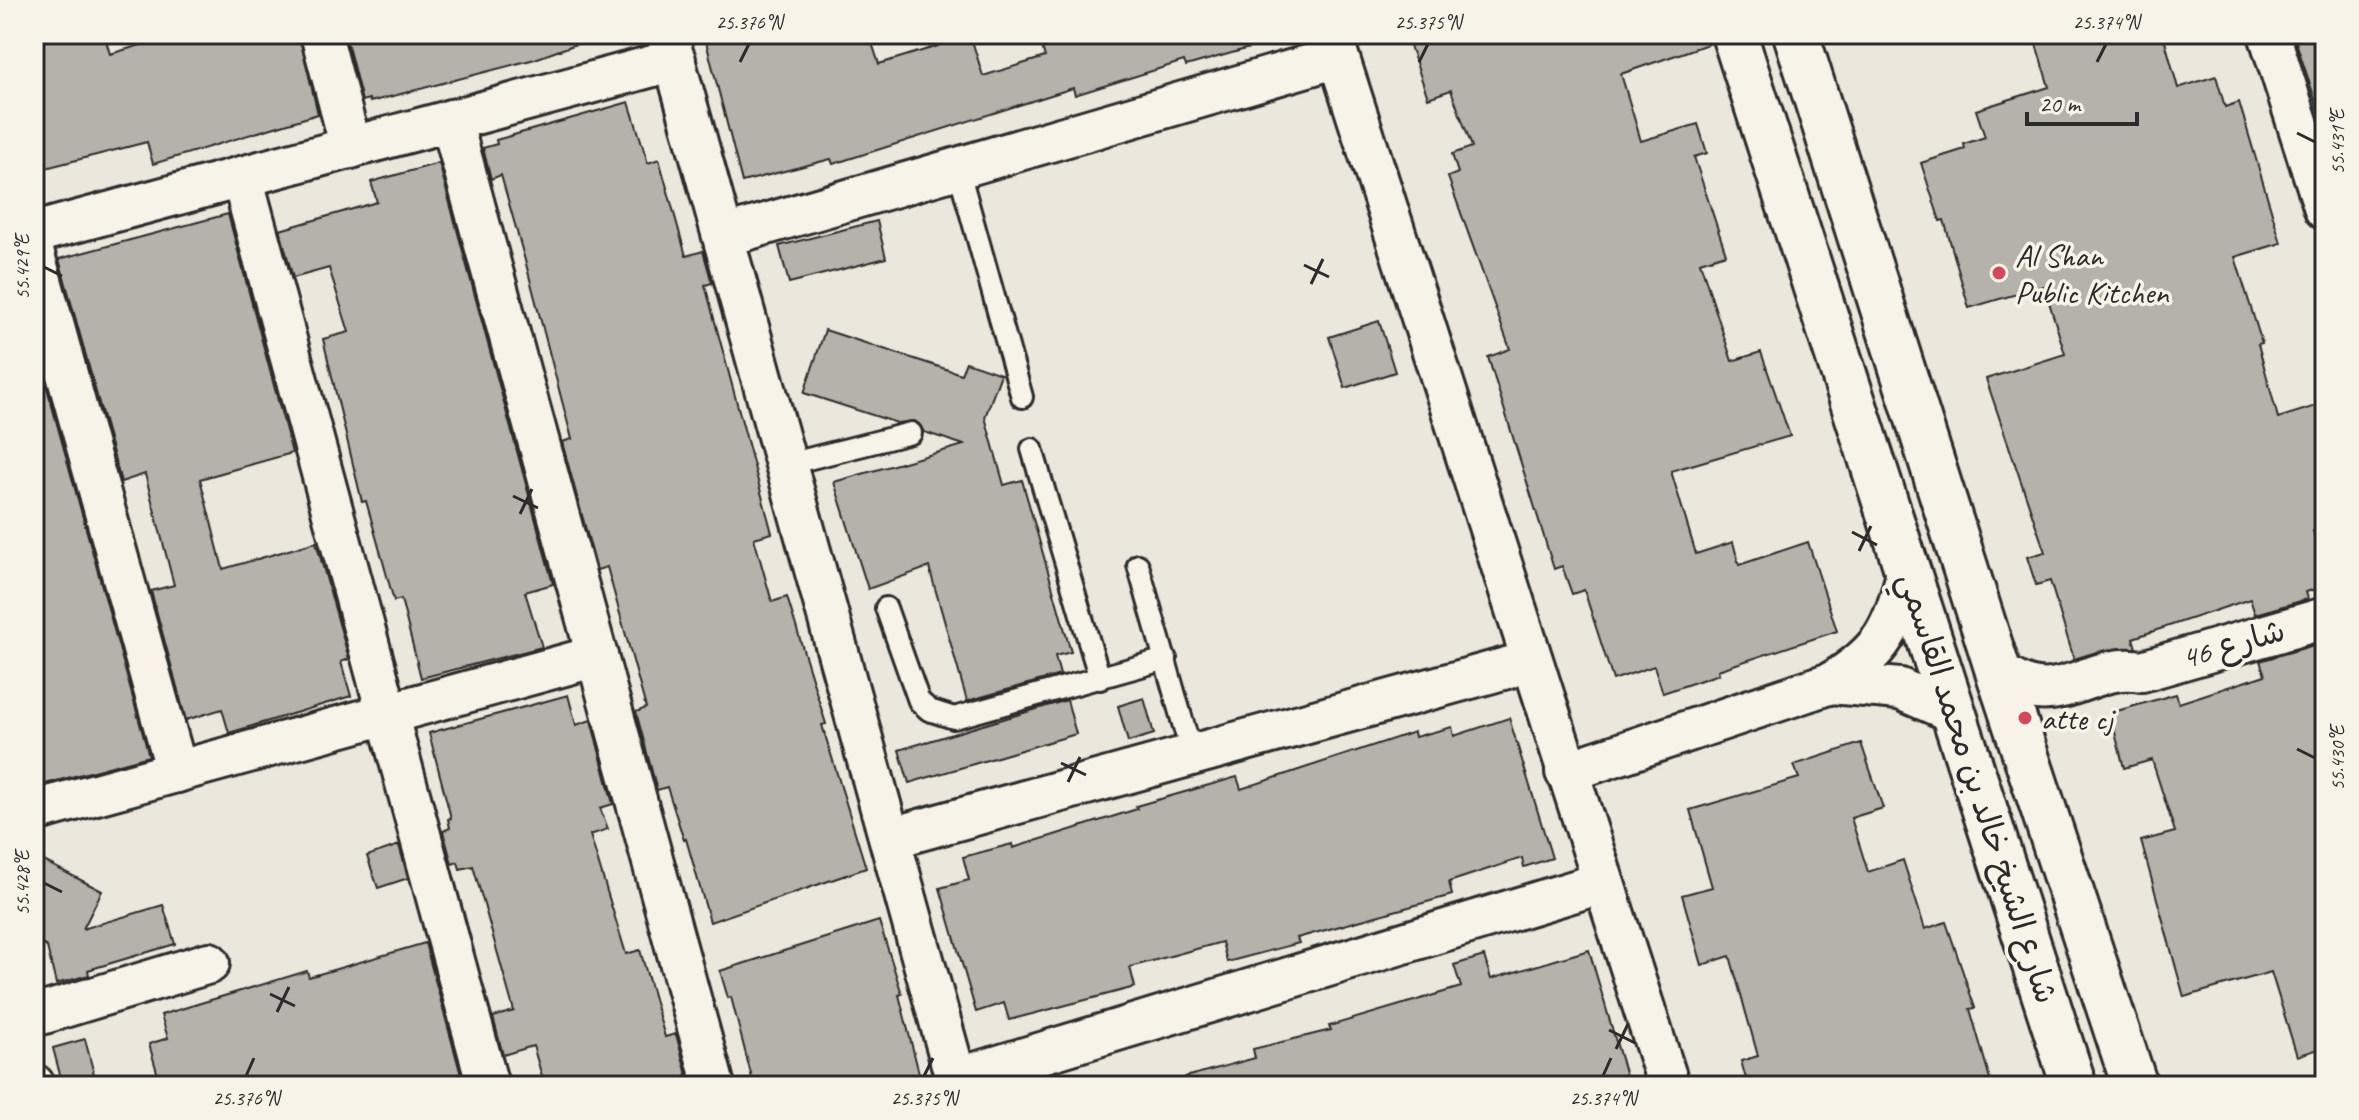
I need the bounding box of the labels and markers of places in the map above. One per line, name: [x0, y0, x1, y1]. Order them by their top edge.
place label: Al Shan Public Kitchen: [2015, 235, 2170, 313]
marker: Al Shan Public Kitchen: [1990, 264, 2008, 282]
place label: atte cj: [2041, 698, 2116, 739]
marker: atte cj: [2016, 709, 2034, 727]

